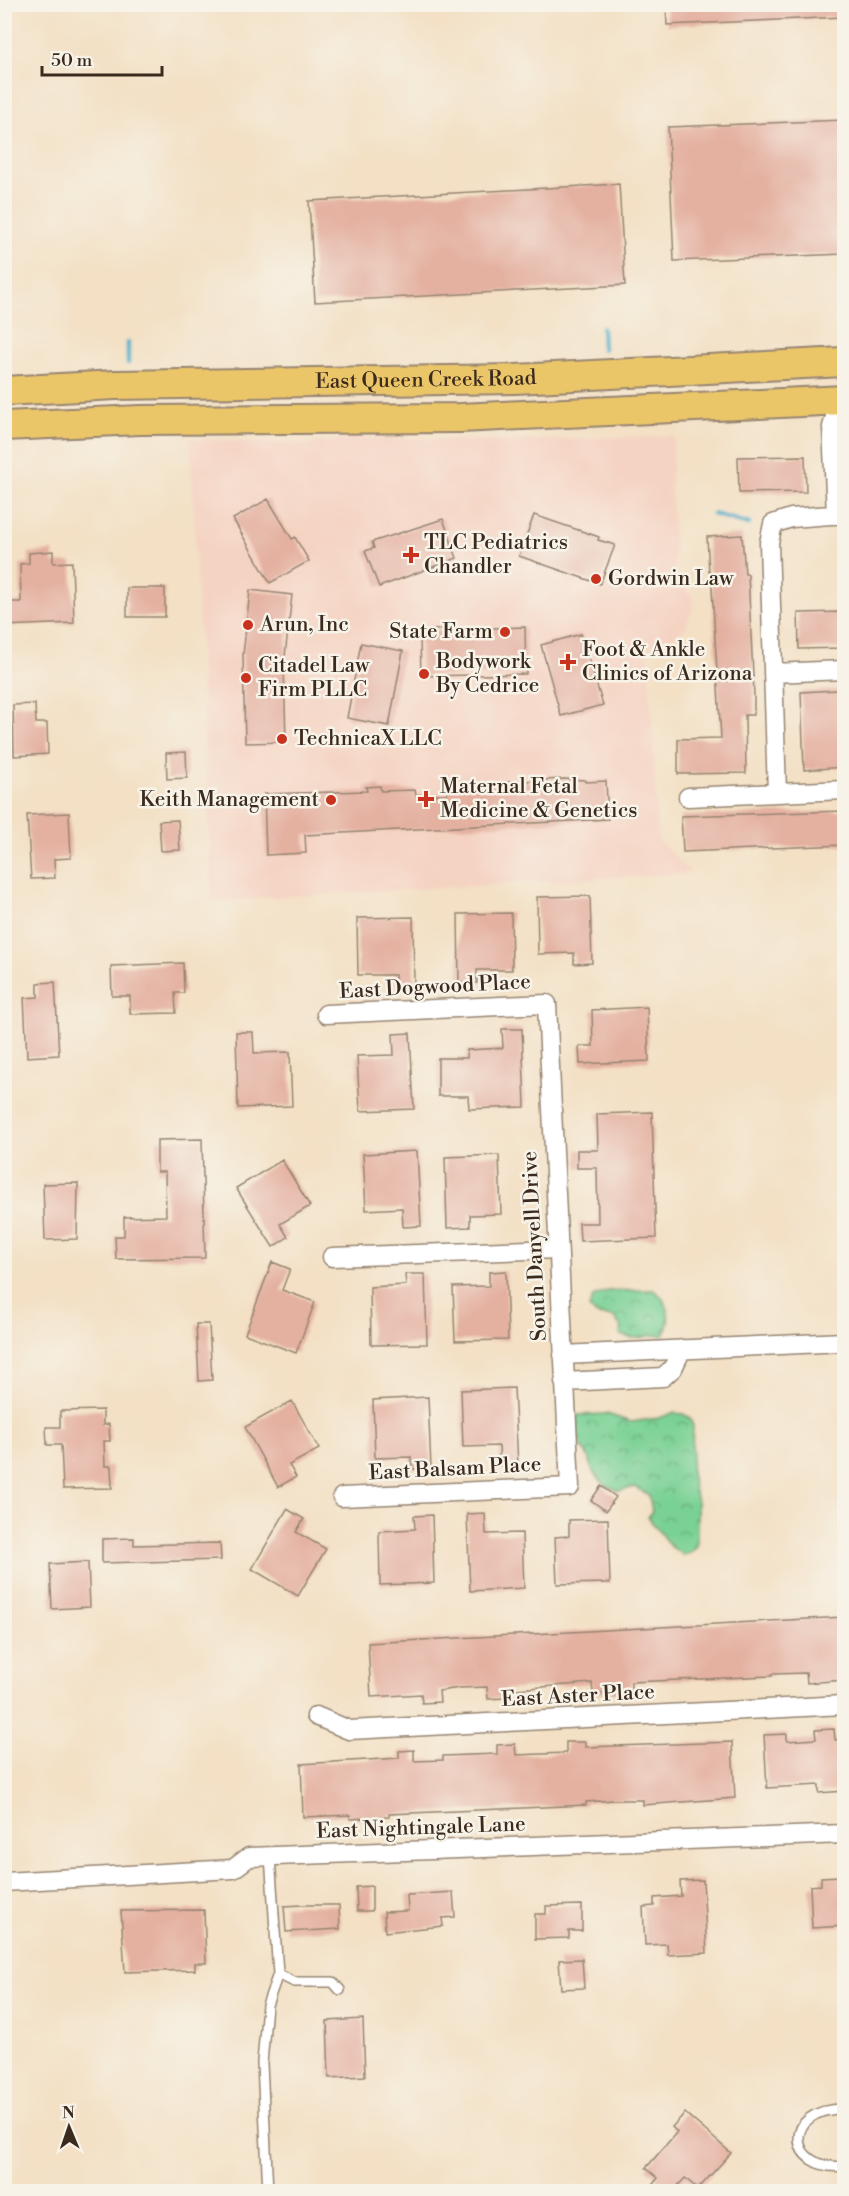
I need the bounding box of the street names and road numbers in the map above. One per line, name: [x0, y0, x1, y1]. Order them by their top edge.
street label: East Queen Creek Road: [315, 365, 537, 395]
street label: East Dogwood Place: [339, 969, 531, 1005]
street label: South Danyell Drive: [517, 1150, 553, 1342]
street label: East Balsam Place: [368, 1451, 542, 1487]
street label: East Aster Place: [501, 1679, 655, 1713]
street label: East Nightingale Lane: [316, 1811, 526, 1845]

